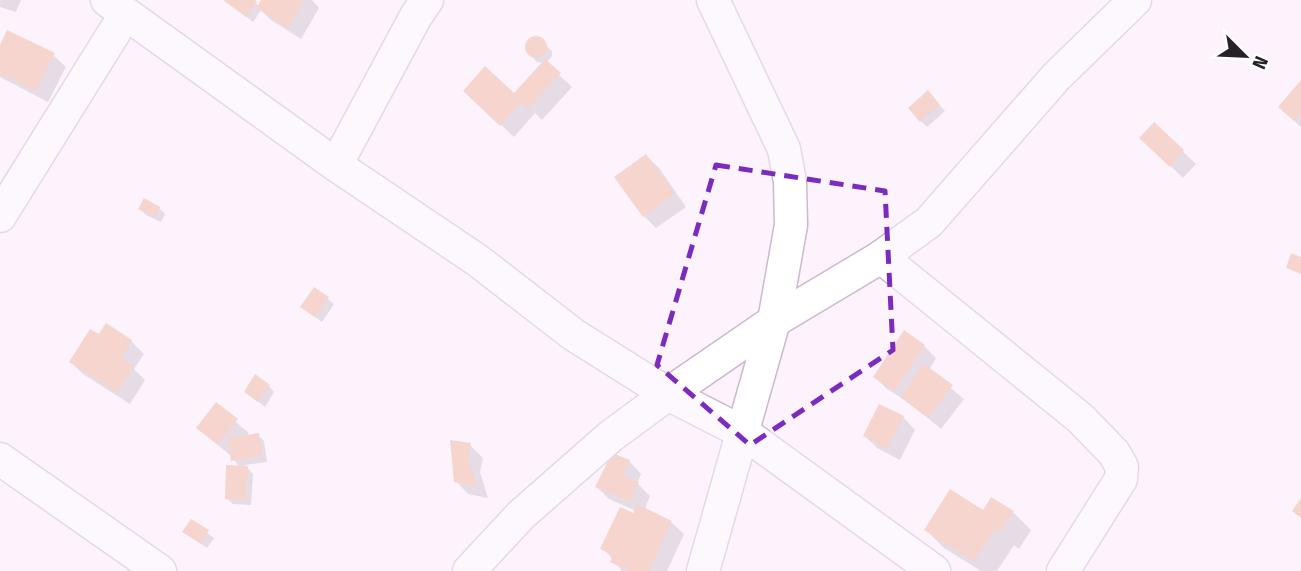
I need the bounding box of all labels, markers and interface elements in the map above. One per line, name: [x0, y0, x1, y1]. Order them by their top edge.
north arrow: [1210, 21, 1280, 91]
text: N: [1247, 53, 1273, 73]

